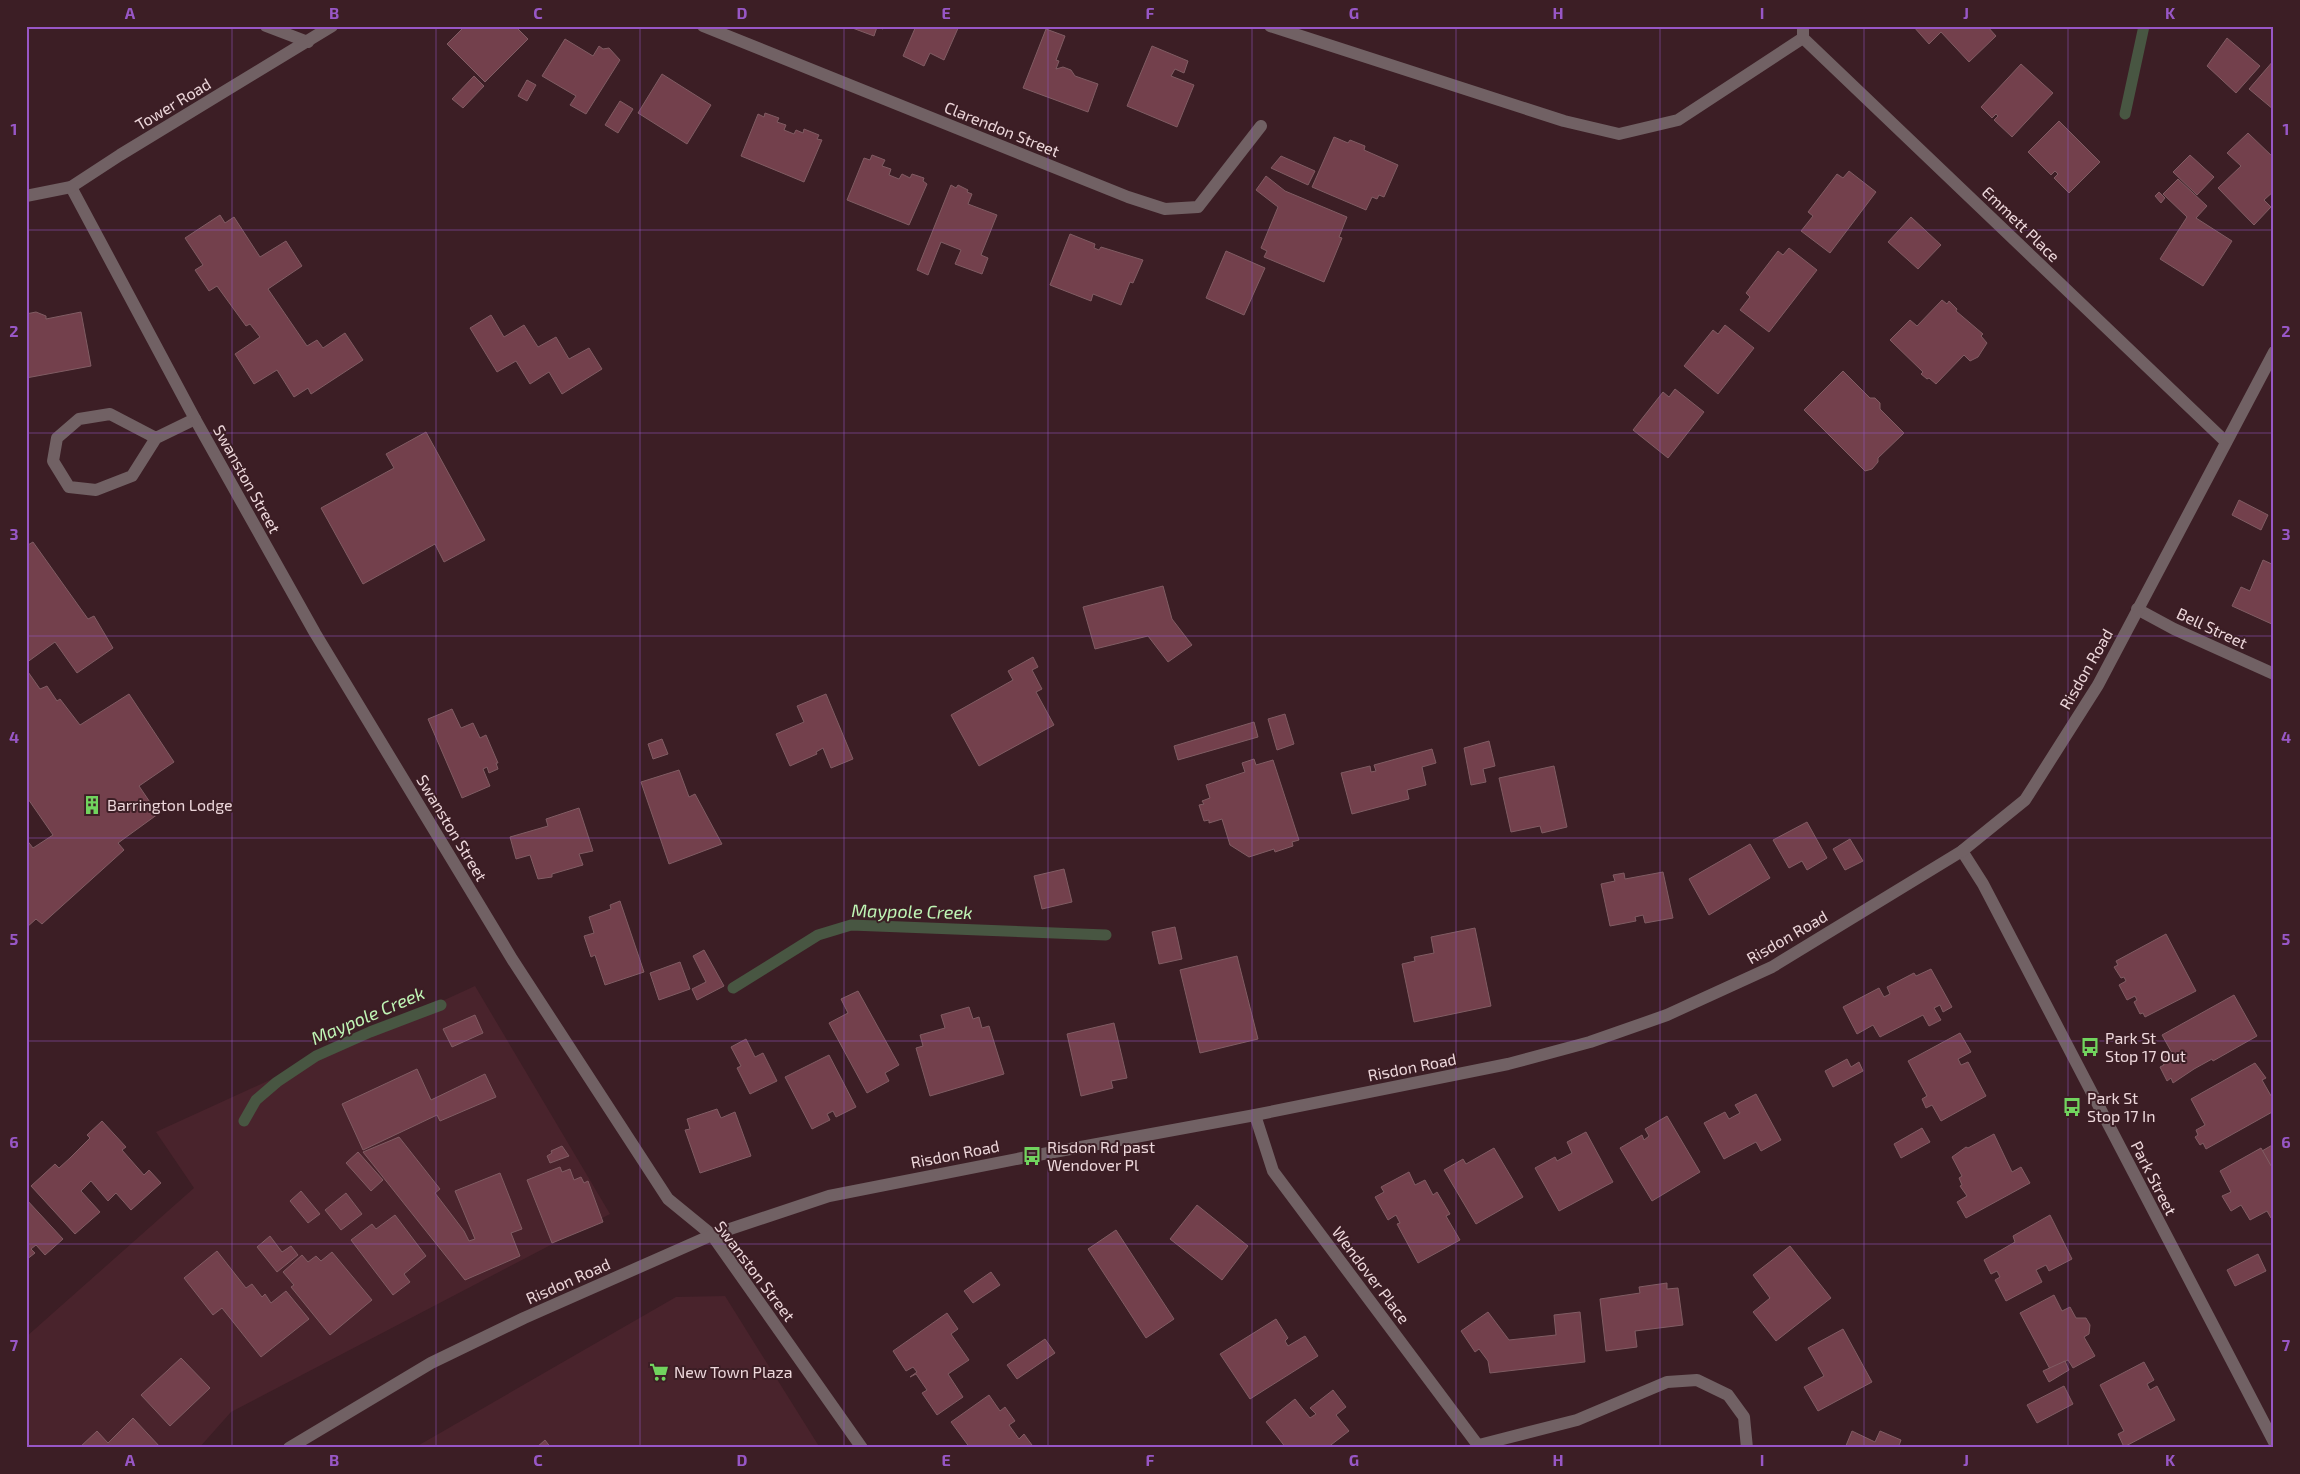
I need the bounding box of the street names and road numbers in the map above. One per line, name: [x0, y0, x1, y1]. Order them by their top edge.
street label: Tower Road: [132, 74, 214, 134]
street label: Clarendon Street: [942, 97, 1062, 160]
street label: Emmett Place: [1979, 182, 2064, 265]
street label: Swanston Street: [210, 421, 285, 536]
street label: Bell Street: [2174, 603, 2251, 652]
street label: Risdon Road: [2055, 625, 2116, 712]
street label: Swanston Street: [413, 771, 492, 884]
street label: Risdon Road: [1743, 906, 1830, 967]
street label: Risdon Road: [1366, 1049, 1458, 1084]
street label: Risdon Road: [909, 1136, 1001, 1171]
street label: Park Street: [2128, 1138, 2181, 1218]
street label: Swanston Street: [711, 1217, 799, 1325]
street label: Wendover Place: [1329, 1222, 1414, 1327]
street label: Risdon Road: [523, 1254, 613, 1308]

